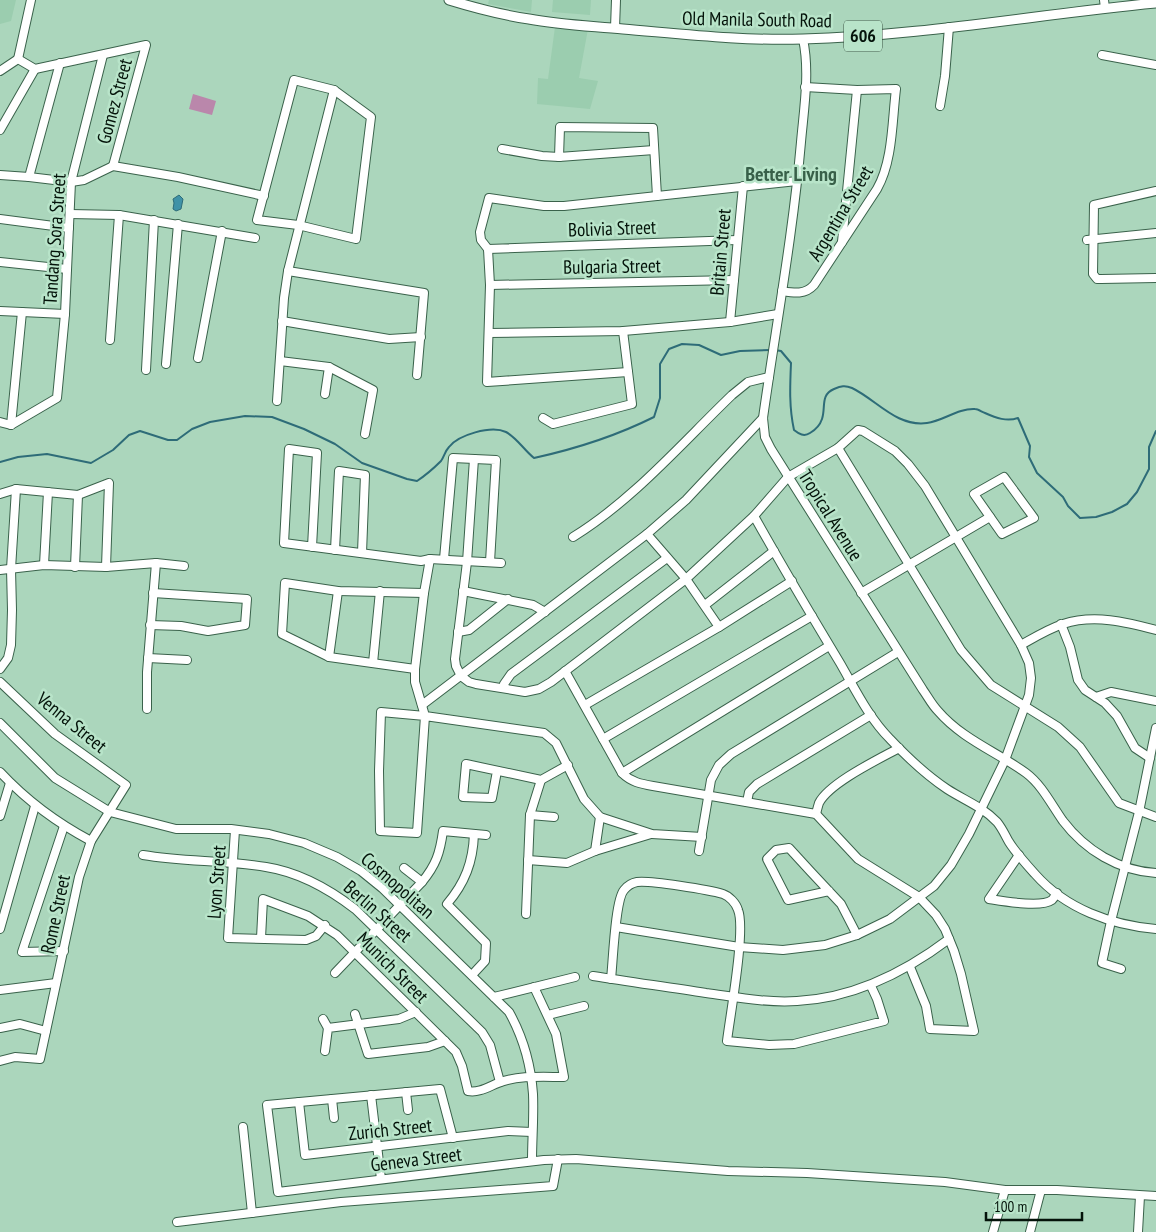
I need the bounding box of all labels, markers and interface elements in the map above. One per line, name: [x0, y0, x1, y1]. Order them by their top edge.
street label: Old Manila South Road: [682, 6, 832, 32]
road number: 606: [844, 20, 882, 52]
street label: Gomez Street: [91, 55, 137, 146]
street label: Argentina Street: [802, 160, 878, 265]
district label: Better Living: [745, 161, 837, 187]
street label: Tandang Sora Street: [37, 172, 71, 306]
street label: Britain Street: [704, 207, 736, 296]
street label: Bolivia Street: [568, 214, 657, 242]
street label: Bulgaria Street: [563, 253, 662, 279]
street label: Tropical Avenue: [794, 465, 869, 565]
street label: Venna Street: [31, 686, 113, 758]
street label: Lyon Street: [201, 844, 231, 919]
street label: Cosmopolitan: [356, 847, 440, 923]
street label: Rome Street: [35, 872, 75, 956]
street label: Berlin Street: [339, 875, 417, 948]
street label: Munich Street: [352, 926, 434, 1008]
street label: Zurich Street: [347, 1113, 434, 1145]
street label: Geneva Street: [369, 1141, 464, 1176]
scale bar: [986, 1190, 1082, 1222]
text: 100 m: [994, 1197, 1027, 1216]

